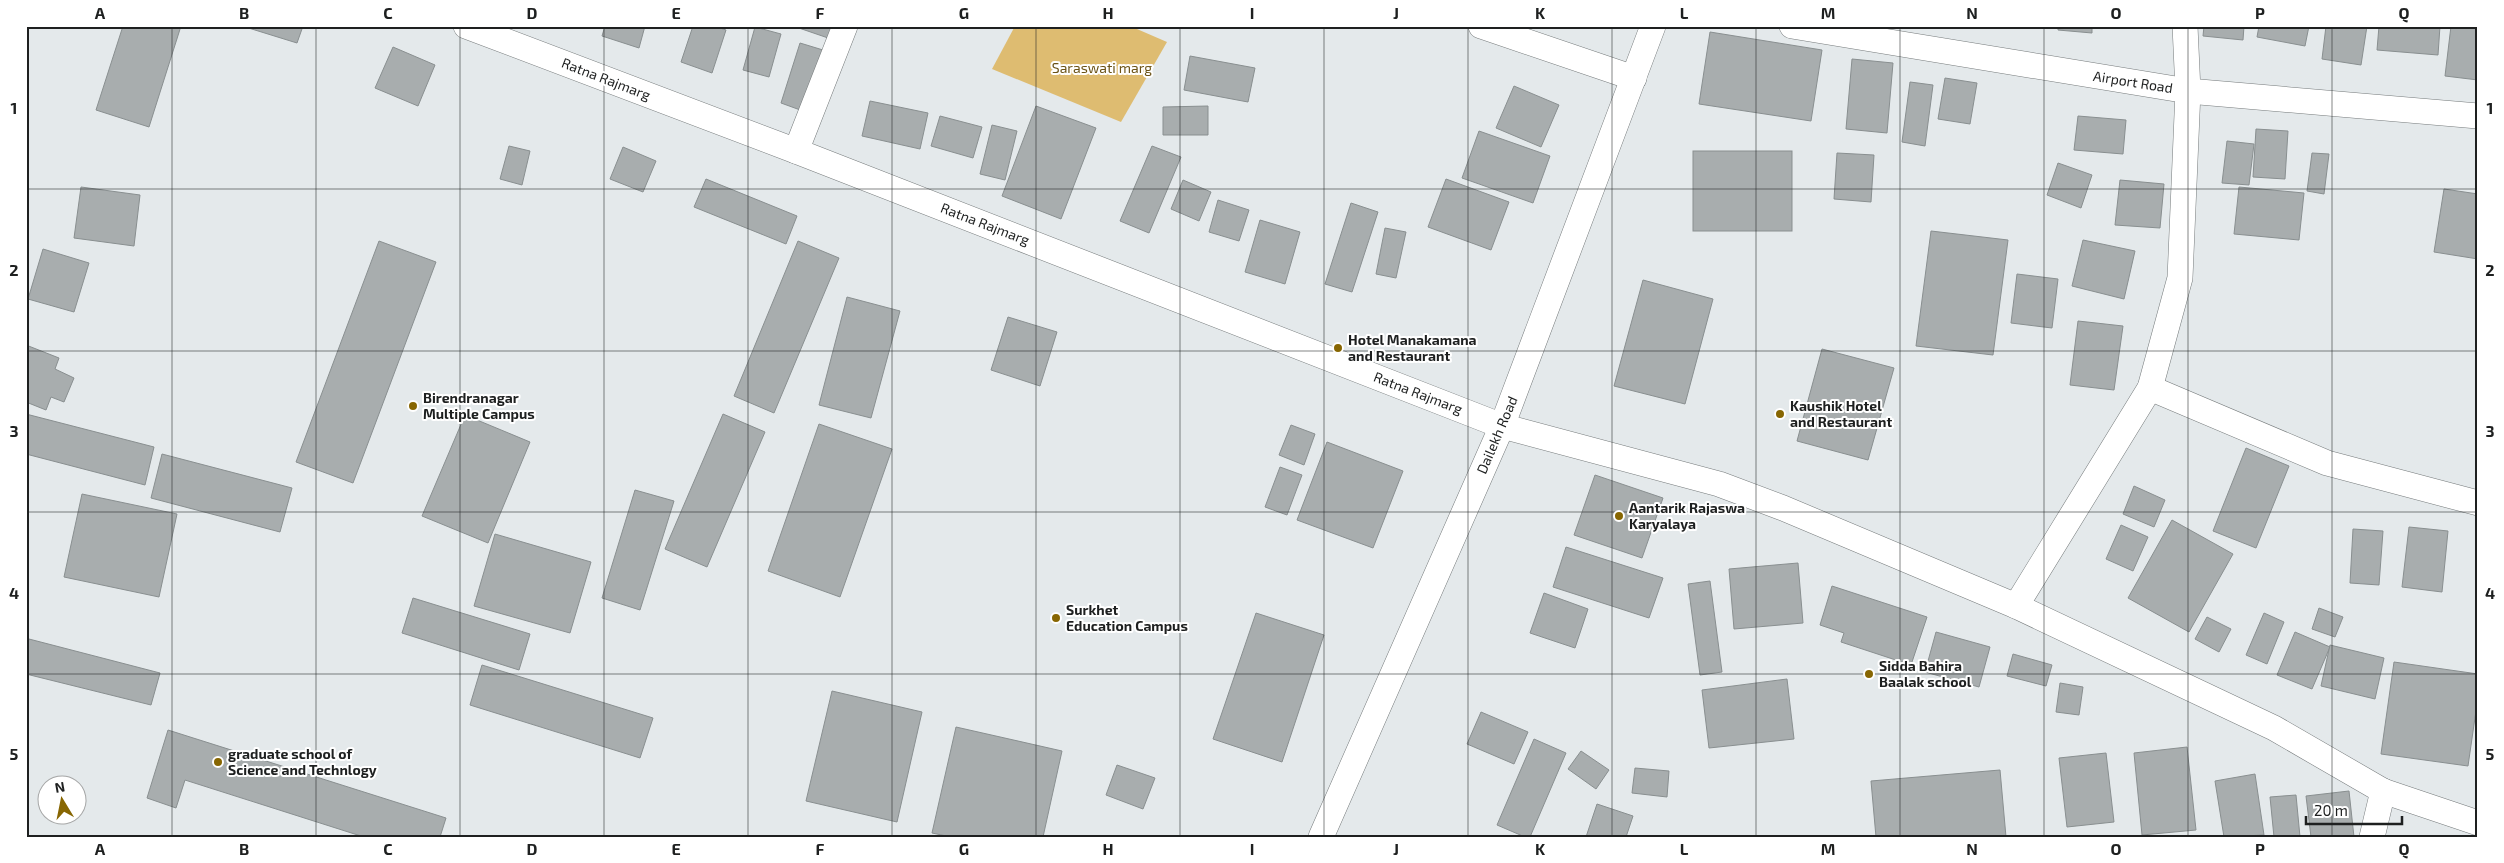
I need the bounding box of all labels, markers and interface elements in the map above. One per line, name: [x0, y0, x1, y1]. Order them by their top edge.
text: A: [95, 3, 106, 22]
text: B: [239, 3, 249, 22]
text: C: [383, 3, 393, 22]
text: D: [527, 3, 538, 22]
text: E: [671, 3, 681, 22]
text: F: [816, 3, 825, 22]
text: G: [959, 3, 969, 22]
text: H: [1102, 3, 1114, 22]
text: I: [1250, 3, 1254, 22]
text: J: [1393, 3, 1399, 22]
text: K: [1535, 3, 1546, 22]
text: L: [1680, 3, 1689, 22]
text: M: [1821, 3, 1835, 22]
text: N: [1966, 3, 1978, 22]
text: O: [2110, 3, 2122, 22]
text: P: [2255, 3, 2265, 22]
text: Q: [2398, 3, 2410, 23]
street label: Ratna Rajmarg: [559, 54, 653, 103]
park label: Saraswati marg: [1052, 59, 1152, 76]
street label: Airport Road: [2092, 67, 2174, 96]
text: 1: [11, 98, 17, 117]
text: 1: [2487, 98, 2493, 117]
street label: Ratna Rajmarg: [938, 199, 1032, 248]
text: 2: [9, 260, 19, 279]
text: 2: [2485, 260, 2495, 279]
place label: Hotel Manakamana and Restaurant: [1348, 331, 1477, 364]
marker: Hotel Manakamana and Restaurant: [1332, 342, 1344, 354]
street label: Ratna Rajmarg: [1371, 368, 1465, 417]
place label: Birendranagar Multiple Campus: [423, 389, 535, 422]
street label: Dailekh Road: [1473, 393, 1521, 476]
place label: Kaushik Hotel and Restaurant: [1790, 397, 1892, 430]
marker: Birendranagar Multiple Campus: [407, 400, 419, 412]
marker: Kaushik Hotel and Restaurant: [1774, 408, 1786, 420]
text: 3: [9, 421, 19, 440]
text: 3: [2485, 421, 2495, 440]
place label: Aantarik Rajaswa Karyalaya: [1629, 499, 1745, 532]
marker: Aantarik Rajaswa Karyalaya: [1613, 510, 1625, 522]
text: 4: [9, 583, 19, 602]
text: 4: [2485, 583, 2495, 602]
place label: Surkhet Education Campus: [1066, 601, 1188, 634]
marker: Surkhet Education Campus: [1050, 612, 1062, 624]
place label: Sidda Bahira Baalak school: [1879, 657, 1972, 690]
marker: Sidda Bahira Baalak school: [1863, 668, 1875, 680]
text: 5: [10, 744, 19, 763]
text: 5: [2486, 744, 2495, 763]
place label: graduate school of Science and Technlogy: [228, 745, 377, 778]
marker: graduate school of Science and Technlogy: [212, 756, 224, 768]
north arrow: [38, 776, 88, 826]
text: N: [53, 777, 66, 796]
scale bar: [2306, 793, 2403, 825]
text: 20 m: [2314, 801, 2348, 819]
text: A: [95, 839, 106, 858]
text: B: [239, 839, 249, 858]
text: C: [383, 839, 393, 858]
text: D: [527, 839, 538, 858]
text: E: [671, 839, 681, 858]
text: F: [816, 839, 825, 858]
text: G: [959, 839, 969, 858]
text: H: [1102, 839, 1114, 858]
text: I: [1250, 839, 1254, 858]
text: J: [1393, 839, 1399, 858]
text: K: [1535, 839, 1546, 858]
text: L: [1680, 839, 1689, 858]
text: M: [1821, 839, 1835, 858]
text: N: [1966, 839, 1978, 858]
text: O: [2110, 839, 2122, 858]
text: P: [2255, 839, 2265, 858]
text: Q: [2398, 839, 2410, 859]

